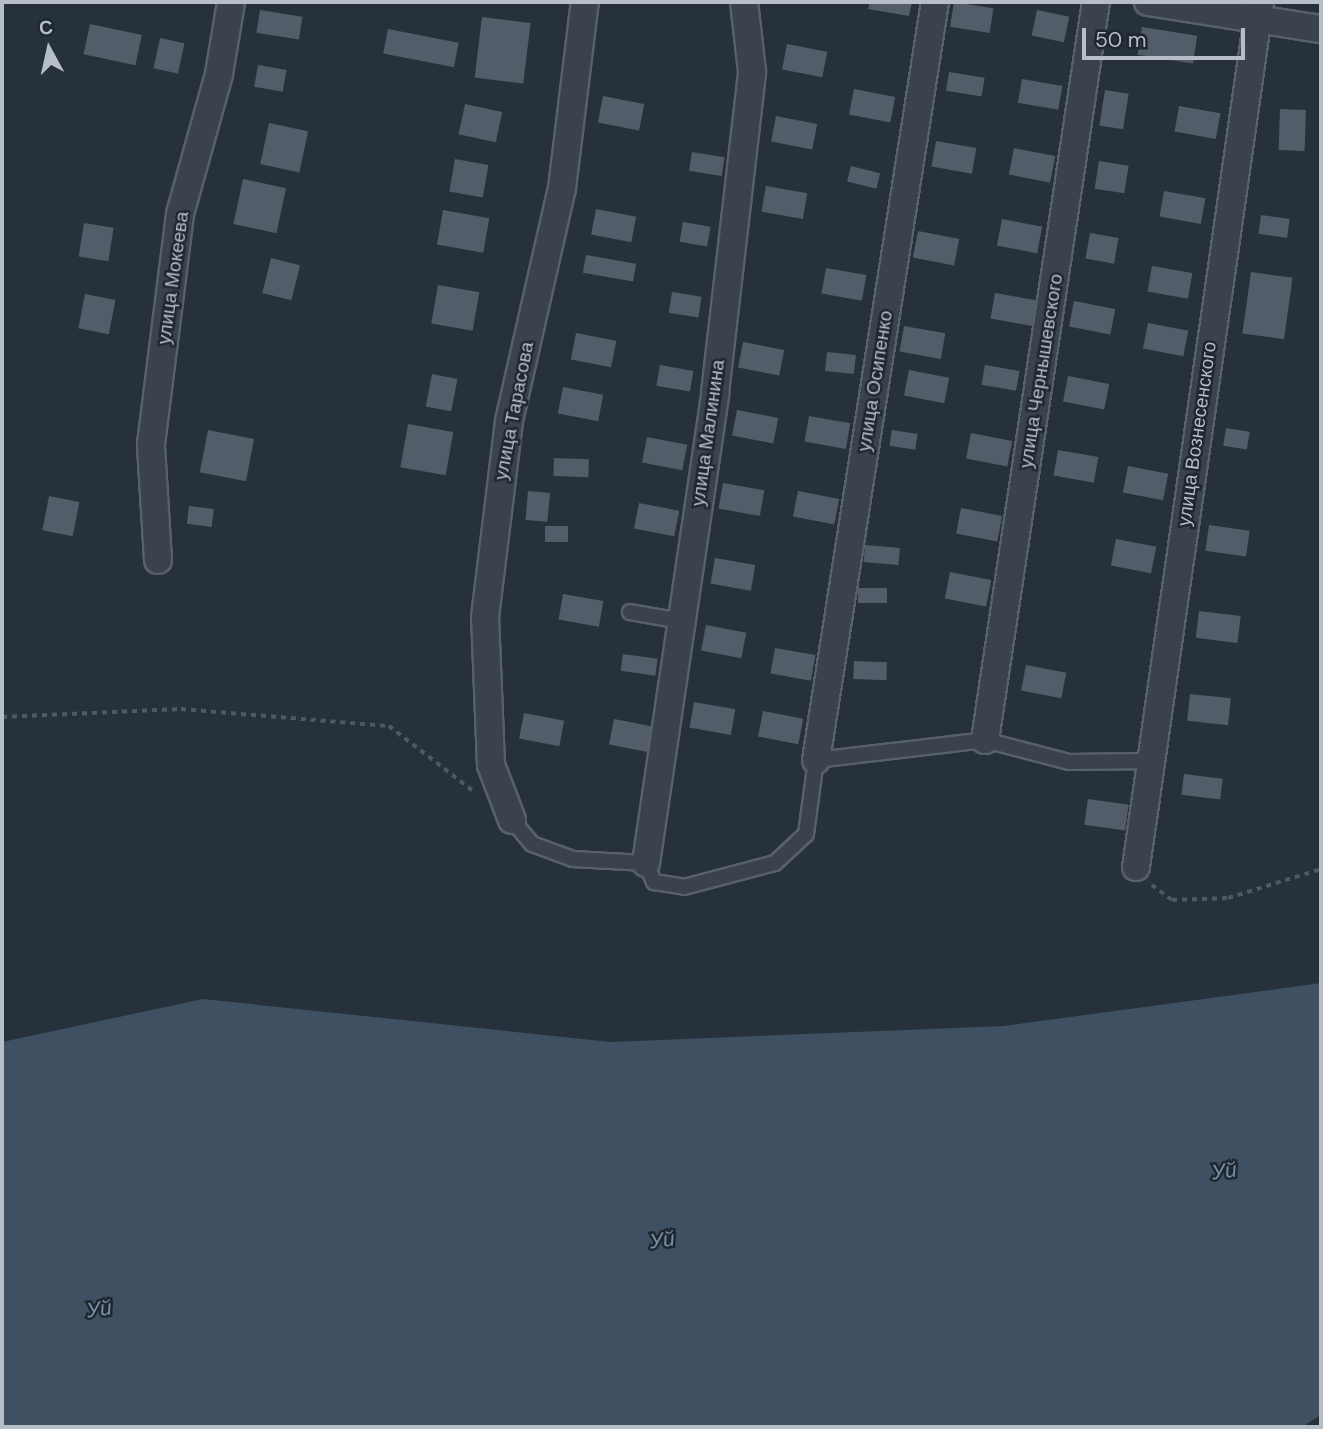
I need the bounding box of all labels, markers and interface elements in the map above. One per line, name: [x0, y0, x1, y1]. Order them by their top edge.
north arrow: [14, 14, 84, 84]
text: С: [37, 14, 55, 41]
scale bar: [1085, 14, 1248, 58]
text: 50 m: [1095, 26, 1146, 54]
street label: улица Мокеева: [152, 210, 194, 346]
street label: улица Чернышевского: [1014, 272, 1068, 470]
street label: улица Осипенко: [853, 309, 897, 453]
street label: улица Тарасова: [489, 340, 539, 482]
street label: улица Вознесенского: [1173, 340, 1221, 528]
street label: улица Малинина: [686, 358, 730, 508]
water label: Уй: [1210, 1157, 1238, 1185]
water label: Уй: [648, 1226, 676, 1254]
water label: Уй: [85, 1295, 113, 1323]

